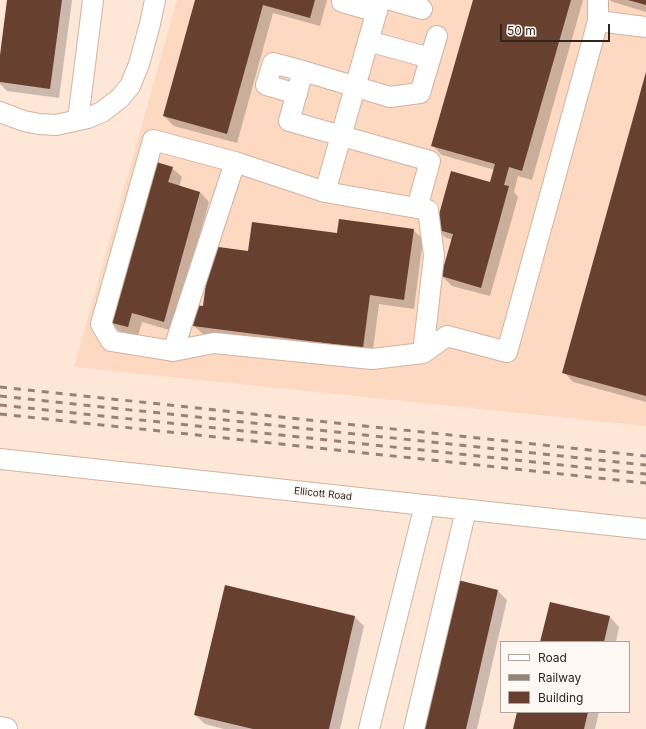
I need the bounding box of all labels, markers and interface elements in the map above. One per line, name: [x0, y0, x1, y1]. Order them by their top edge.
scale bar: [502, 16, 612, 42]
text: 50 m: [507, 23, 536, 38]
street label: Ellicott Road: [293, 485, 353, 503]
legend: [500, 641, 630, 713]
text: Road: [538, 650, 567, 665]
text: Railway: [538, 670, 581, 685]
text: Building: [538, 690, 583, 705]

